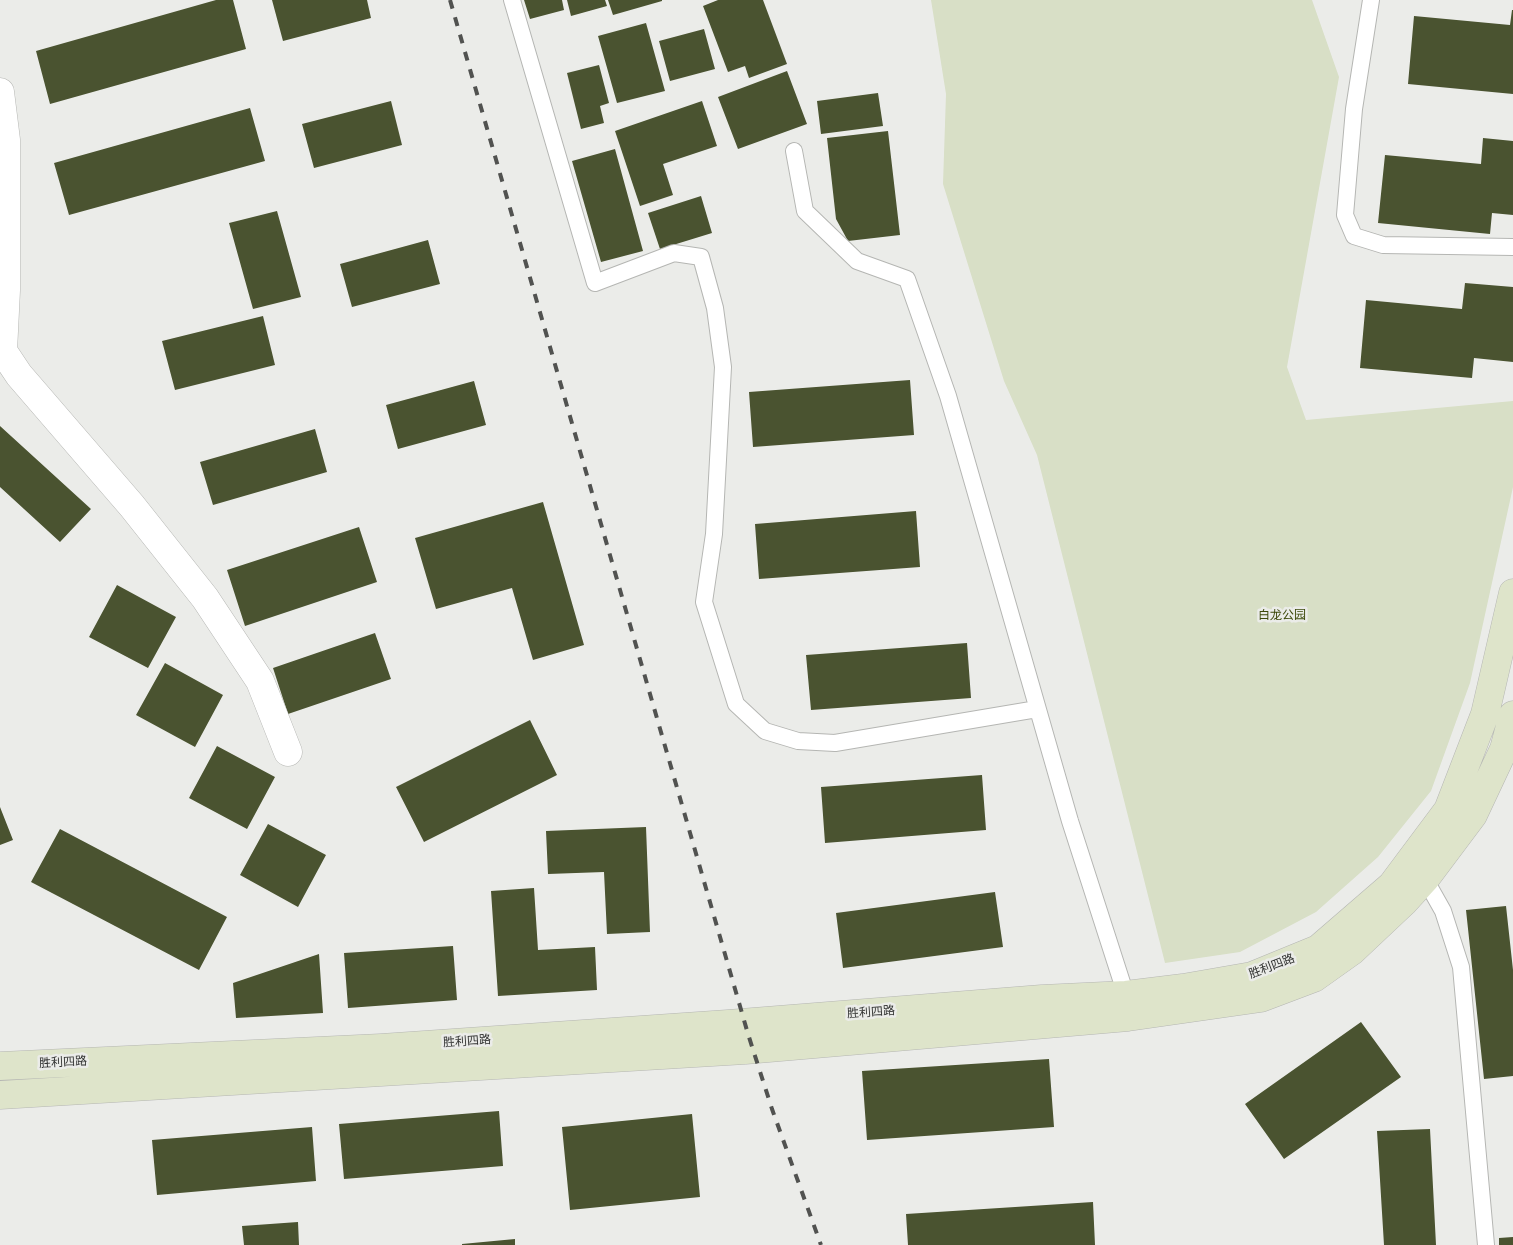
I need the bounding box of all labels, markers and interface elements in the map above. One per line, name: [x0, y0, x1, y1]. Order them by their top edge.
park label: 白龙公园: [1258, 609, 1306, 623]
street label: 胜利四路: [1247, 952, 1297, 982]
street label: 胜利四路: [847, 1004, 895, 1022]
street label: 胜利四路: [443, 1033, 491, 1051]
street label: 胜利四路: [39, 1055, 87, 1071]

